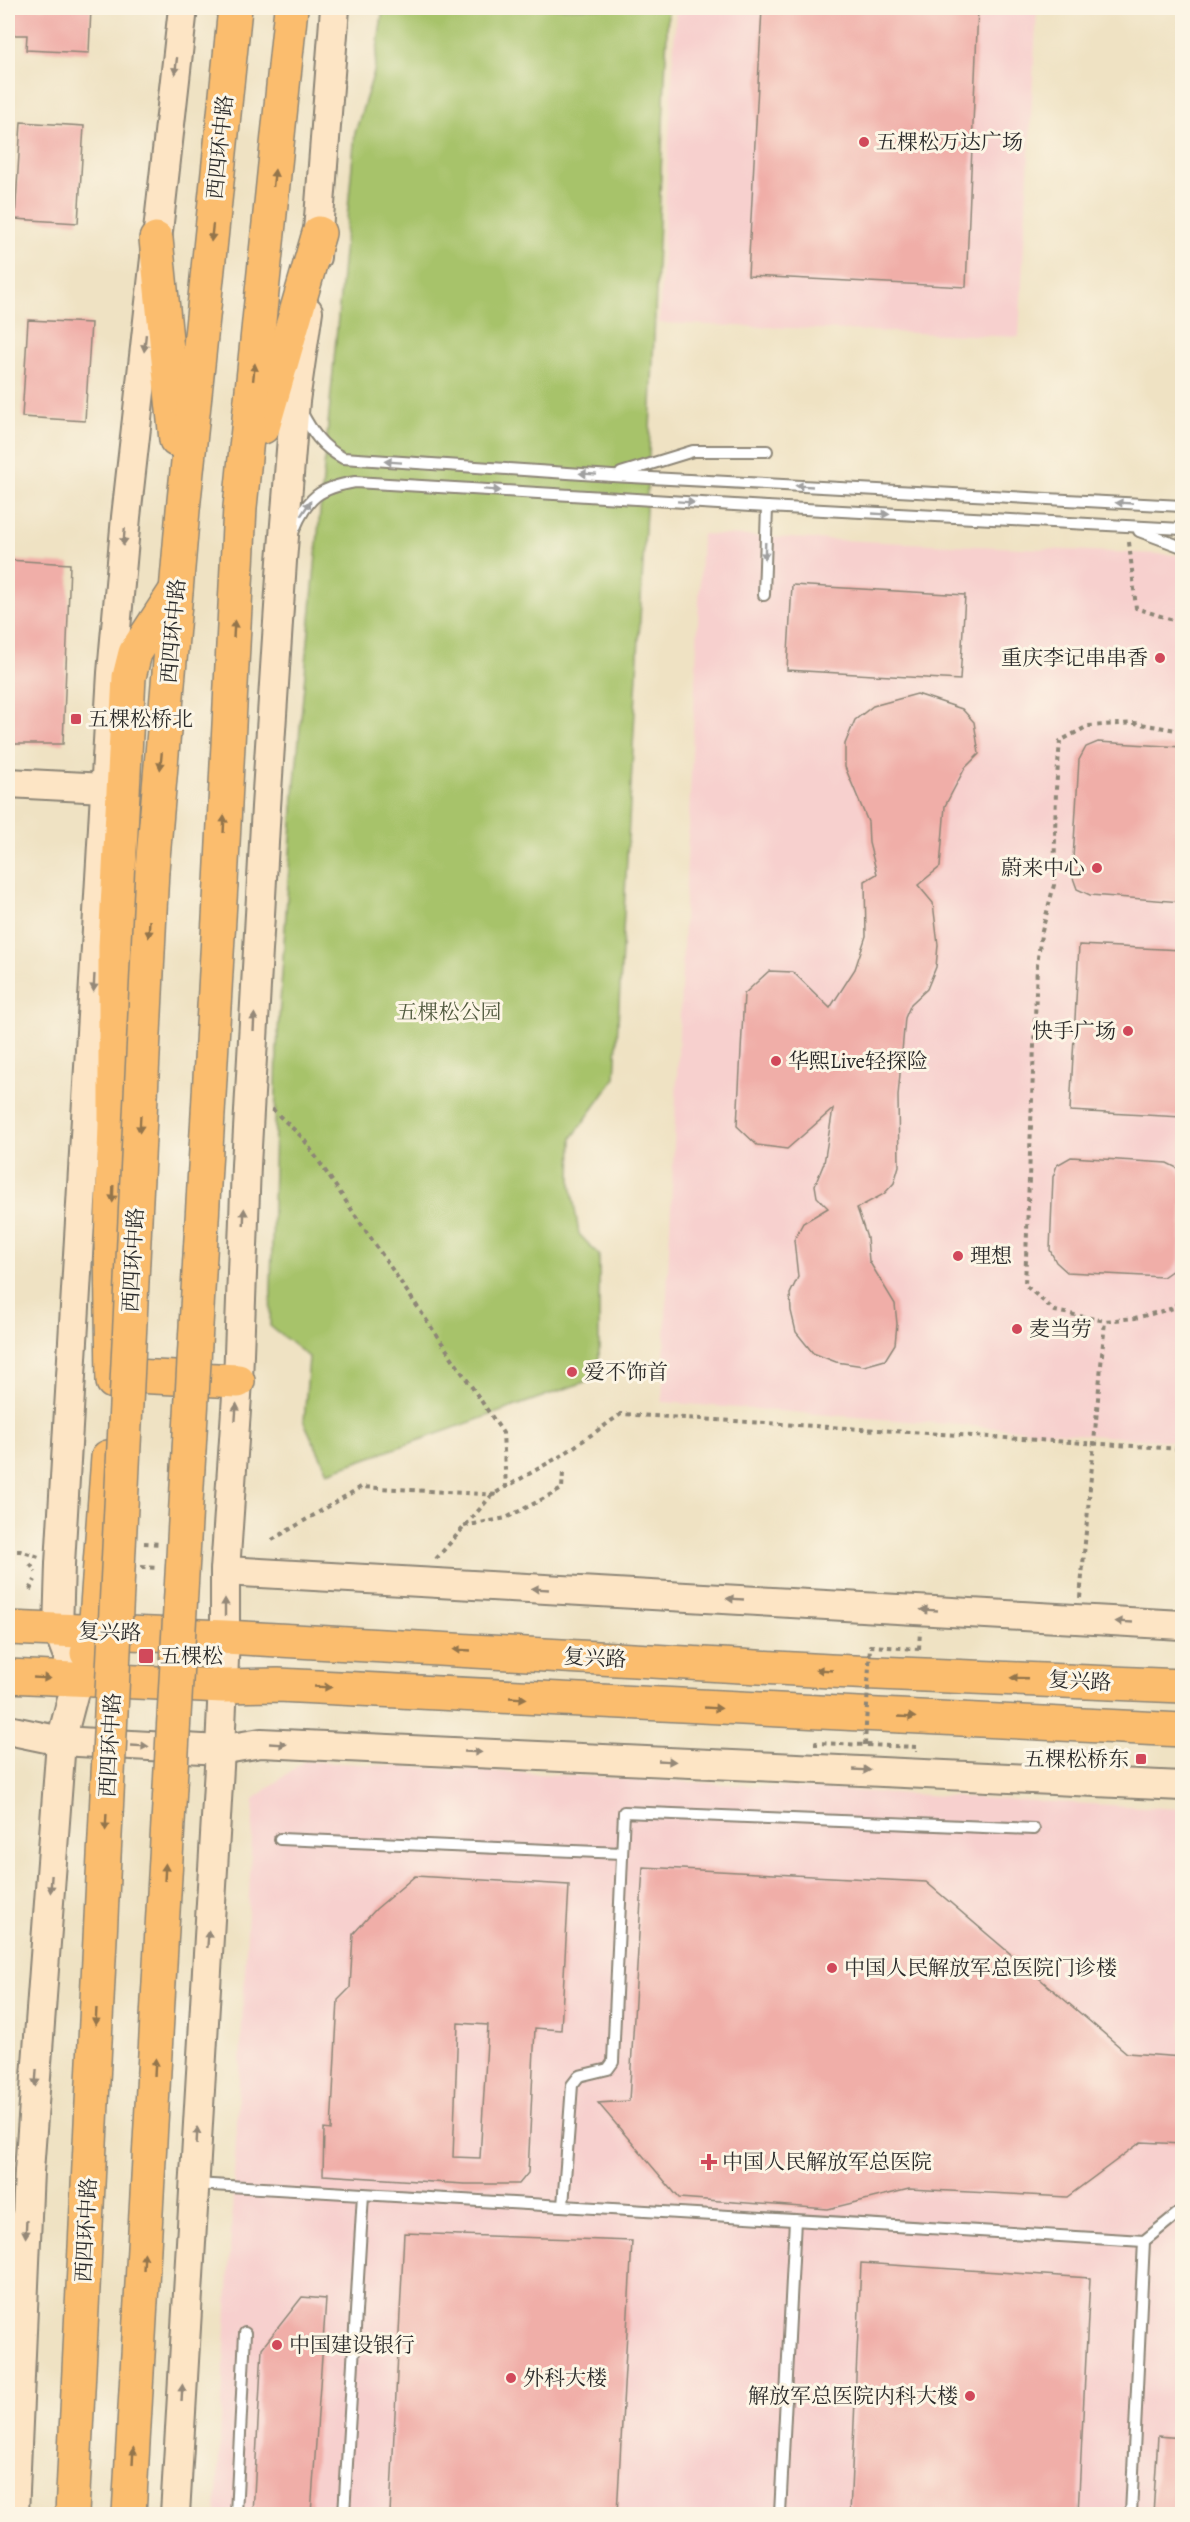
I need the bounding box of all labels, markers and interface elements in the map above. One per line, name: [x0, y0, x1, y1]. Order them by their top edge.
one-way arrow: [171, 56, 181, 75]
street label: 西四环中路: [201, 93, 239, 201]
place label: 五棵松万达广场: [876, 128, 1023, 156]
marker: 五棵松万达广场: [857, 135, 871, 149]
one-way arrow: [269, 169, 279, 188]
one-way arrow: [207, 223, 217, 242]
one-way arrow: [140, 333, 150, 352]
one-way arrow: [249, 363, 259, 382]
one-way arrow: [384, 457, 403, 466]
one-way arrow: [578, 470, 597, 479]
one-way arrow: [794, 481, 813, 490]
one-way arrow: [482, 486, 501, 495]
one-way arrow: [677, 498, 696, 507]
one-way arrow: [1115, 498, 1134, 507]
one-way arrow: [300, 500, 312, 516]
one-way arrow: [872, 509, 891, 518]
one-way arrow: [119, 527, 129, 546]
one-way arrow: [761, 542, 770, 561]
street label: 西四环中路: [154, 577, 192, 685]
one-way arrow: [229, 620, 238, 639]
place label: 重庆李记串串香: [1001, 644, 1148, 672]
marker: 重庆李记串串香: [1153, 651, 1167, 665]
place label: 五棵松桥北: [88, 705, 193, 733]
marker: 五棵松桥北: [69, 712, 83, 726]
one-way arrow: [156, 752, 166, 771]
one-way arrow: [219, 815, 228, 834]
place label: 蔚来中心: [1001, 854, 1085, 882]
marker: 蔚来中心: [1090, 861, 1104, 875]
one-way arrow: [145, 919, 154, 938]
one-way arrow: [89, 973, 99, 992]
park label: 五棵松公园: [397, 998, 502, 1026]
one-way arrow: [250, 1013, 259, 1032]
place label: 快手广场: [1032, 1017, 1116, 1045]
marker: 快手广场: [1121, 1024, 1135, 1038]
place label: 华熙Live轻探险: [788, 1047, 928, 1075]
marker: 华熙Live轻探险: [769, 1054, 783, 1068]
one-way arrow: [135, 1114, 144, 1133]
one-way arrow: [108, 1184, 117, 1203]
street label: 西四环中路: [116, 1207, 150, 1313]
one-way arrow: [240, 1208, 249, 1227]
place label: 理想: [970, 1242, 1012, 1270]
marker: 理想: [951, 1249, 965, 1263]
place label: 麦当劳: [1029, 1315, 1092, 1343]
marker: 麦当劳: [1010, 1322, 1024, 1336]
place label: 爱不饰首: [584, 1358, 668, 1386]
marker: 爱不饰首: [565, 1365, 579, 1379]
one-way arrow: [231, 1402, 241, 1421]
one-way arrow: [531, 1584, 550, 1593]
one-way arrow: [725, 1595, 744, 1604]
one-way arrow: [220, 1597, 230, 1616]
one-way arrow: [920, 1605, 939, 1615]
street label: 复兴路: [78, 1617, 142, 1647]
one-way arrow: [1115, 1617, 1134, 1626]
place label: 五棵松: [160, 1642, 223, 1670]
street label: 复兴路: [563, 1642, 627, 1674]
one-way arrow: [452, 1646, 471, 1655]
marker: 五棵松: [137, 1647, 155, 1665]
street label: 复兴路: [1048, 1665, 1112, 1697]
one-way arrow: [815, 1666, 834, 1675]
one-way arrow: [33, 1673, 52, 1682]
one-way arrow: [1010, 1673, 1029, 1682]
one-way arrow: [314, 1683, 333, 1692]
street label: 西四环中路: [93, 1692, 127, 1798]
one-way arrow: [508, 1693, 527, 1702]
one-way arrow: [703, 1703, 722, 1712]
one-way arrow: [898, 1712, 917, 1721]
one-way arrow: [268, 1739, 287, 1748]
one-way arrow: [130, 1741, 149, 1750]
place label: 五棵松桥东: [1024, 1745, 1129, 1773]
one-way arrow: [463, 1748, 482, 1757]
marker: 五棵松桥东: [1134, 1752, 1148, 1766]
one-way arrow: [658, 1757, 677, 1766]
one-way arrow: [853, 1766, 872, 1775]
one-way arrow: [101, 1812, 110, 1831]
one-way arrow: [161, 1862, 170, 1881]
one-way arrow: [46, 1874, 56, 1893]
one-way arrow: [203, 1929, 213, 1948]
place label: 中国人民解放军总医院门诊楼: [844, 1954, 1117, 1982]
marker: 中国人民解放军总医院门诊楼: [825, 1961, 839, 1975]
one-way arrow: [92, 2007, 101, 2026]
one-way arrow: [150, 2057, 159, 2076]
one-way arrow: [31, 2068, 41, 2087]
one-way arrow: [192, 2126, 202, 2145]
place label: 中国人民解放军总医院: [722, 2148, 932, 2176]
marker: 中国人民解放军总医院: [700, 2153, 718, 2171]
street label: 西四环中路: [69, 2177, 103, 2283]
one-way arrow: [22, 2220, 31, 2239]
one-way arrow: [139, 2252, 148, 2271]
place label: 中国建设银行: [289, 2331, 415, 2359]
marker: 中国建设银行: [270, 2338, 284, 2352]
place label: 外科大楼: [523, 2364, 607, 2392]
marker: 外科大楼: [504, 2371, 518, 2385]
place label: 解放军总医院内科大楼: [748, 2382, 958, 2410]
one-way arrow: [178, 2384, 187, 2403]
marker: 解放军总医院内科大楼: [963, 2389, 977, 2403]
one-way arrow: [128, 2447, 137, 2466]

